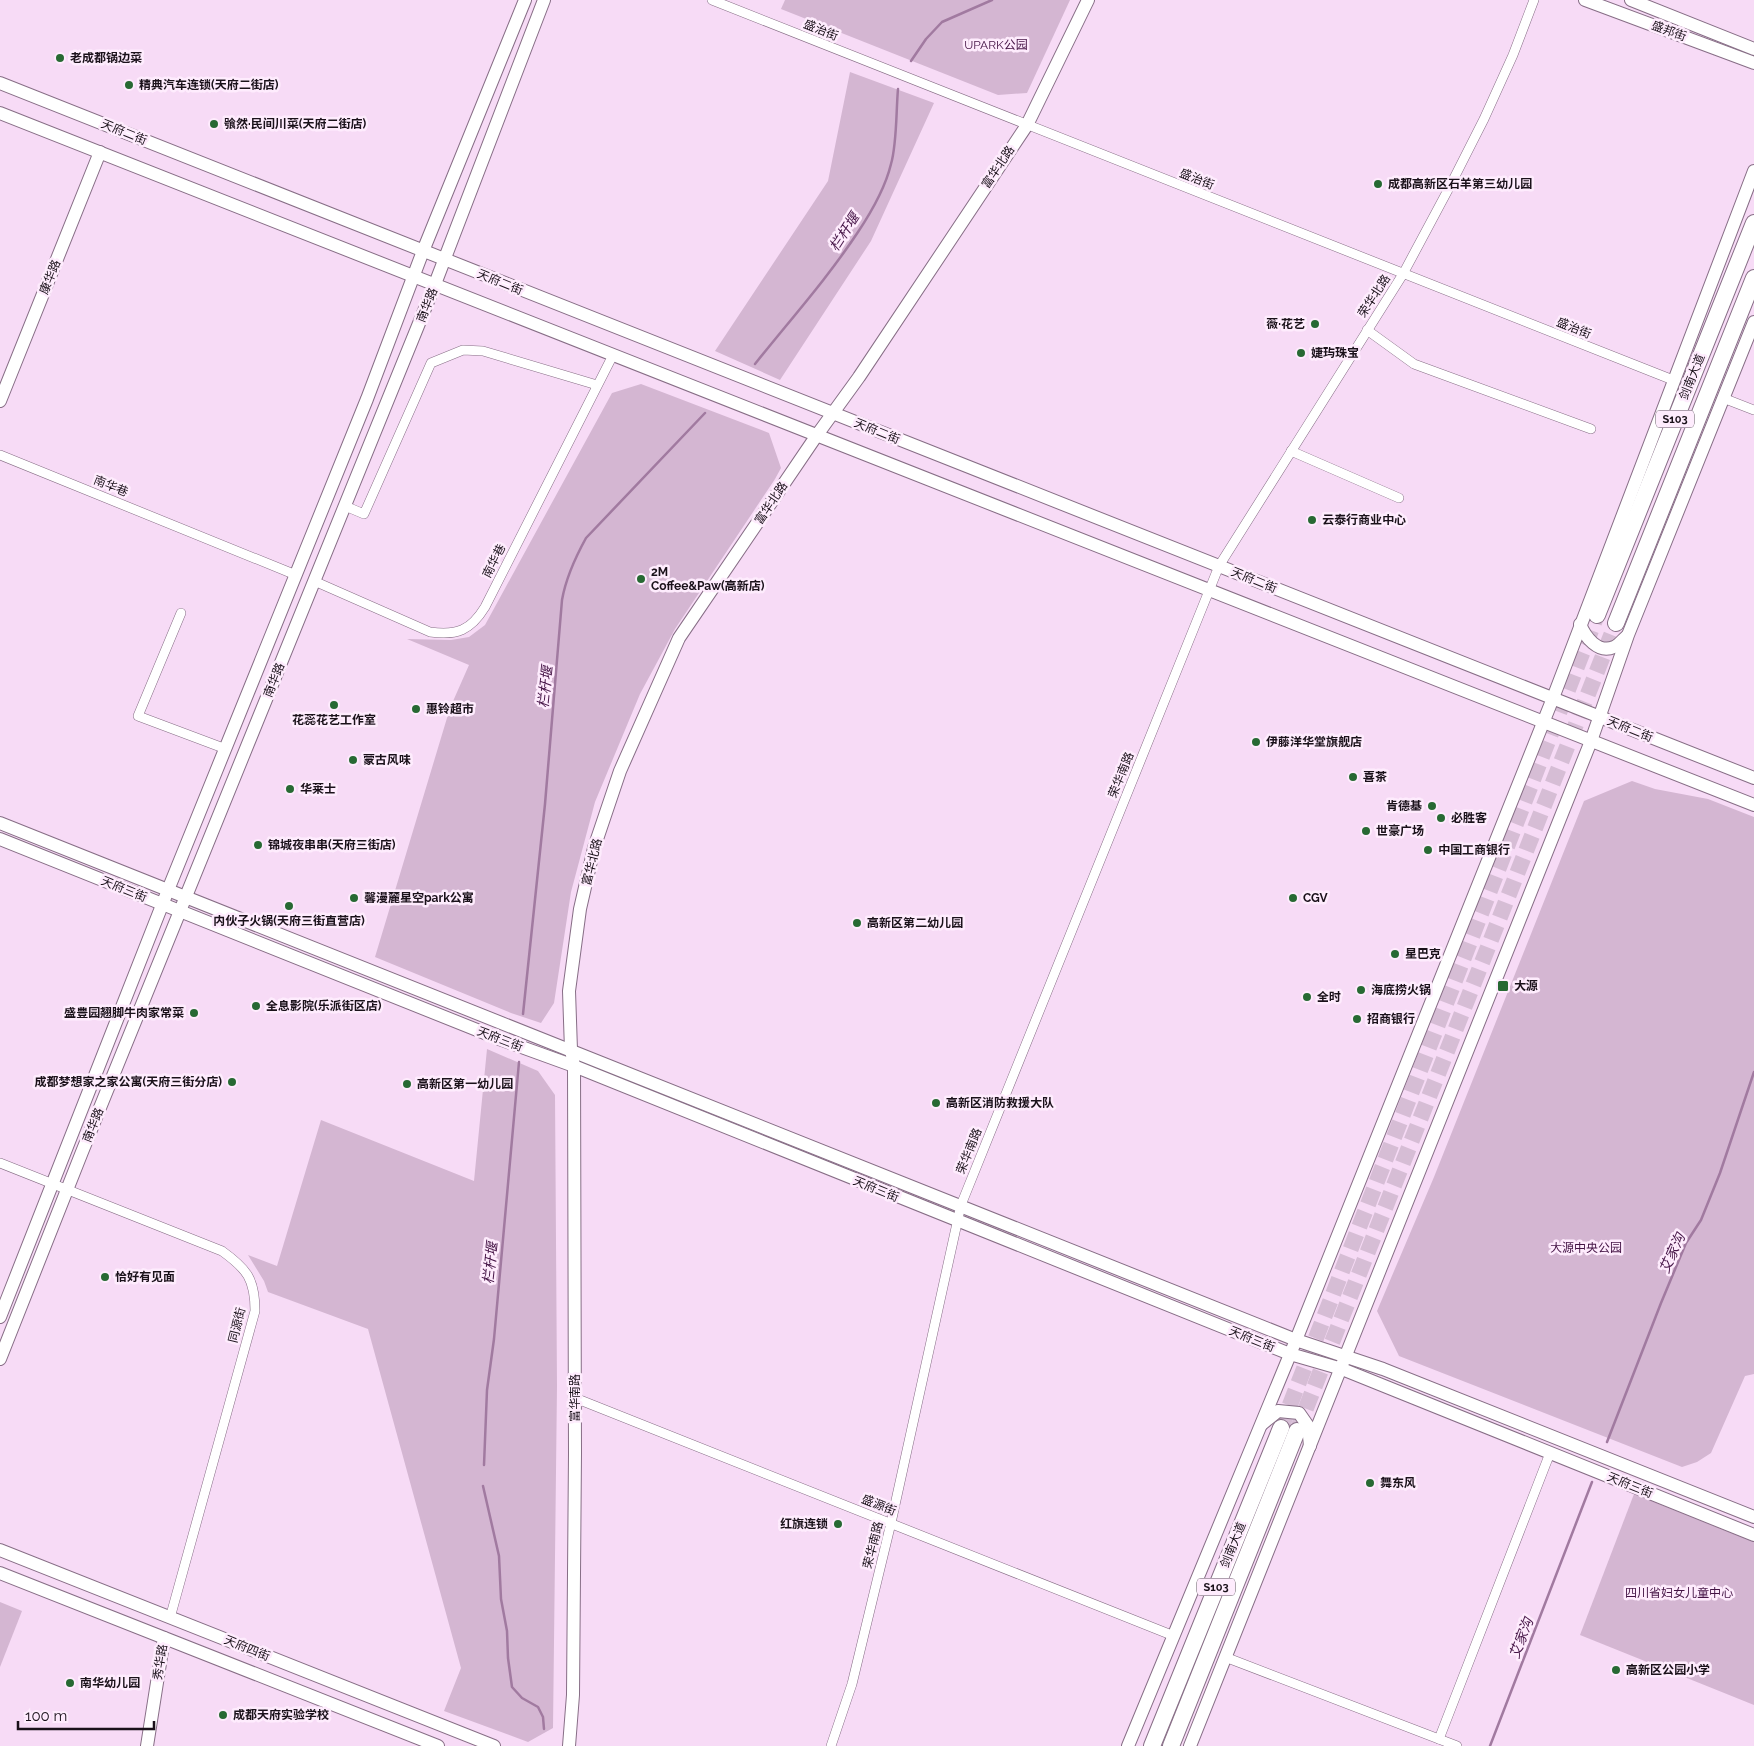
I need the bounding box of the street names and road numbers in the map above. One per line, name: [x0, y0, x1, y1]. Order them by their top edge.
street label: 盛治街: [802, 17, 840, 43]
street label: 盛邦街: [1650, 18, 1688, 44]
street label: 天府二街: [99, 117, 149, 147]
street label: 富华北路: [979, 143, 1017, 191]
street label: 盛治街: [1178, 166, 1216, 192]
street label: 康华路: [37, 258, 63, 296]
street label: 天府二街: [475, 267, 525, 297]
street label: 荣华北路: [1355, 272, 1393, 320]
street label: 南华路: [414, 286, 440, 324]
street label: 盛治街: [1555, 315, 1593, 341]
street label: 剑南大道: [1677, 352, 1707, 402]
road number: S103: [1656, 410, 1694, 428]
street label: 天府二街: [852, 416, 902, 446]
street label: 南华巷: [92, 473, 130, 499]
street label: 富华北路: [752, 479, 790, 527]
street label: 南华巷: [480, 542, 508, 580]
street label: 天府二街: [1229, 565, 1279, 595]
street label: 南华路: [261, 661, 287, 699]
street label: 天府二街: [1605, 714, 1655, 744]
street label: 荣华南路: [1106, 750, 1136, 800]
street label: 富华北路: [579, 837, 605, 887]
street label: 天府三街: [99, 874, 149, 904]
street label: 天府三街: [475, 1024, 525, 1054]
street label: 南华路: [80, 1106, 106, 1144]
street label: 荣华南路: [954, 1126, 984, 1176]
street label: 天府三街: [851, 1174, 901, 1204]
street label: 同源街: [226, 1306, 248, 1344]
street label: 天府三街: [1227, 1324, 1277, 1354]
street label: 富华南路: [568, 1374, 582, 1422]
street label: 天府三街: [1605, 1470, 1655, 1500]
street label: 盛源街: [860, 1492, 898, 1518]
street label: 荣华南路: [860, 1520, 886, 1570]
street label: 剑南大道: [1218, 1520, 1248, 1570]
road number: S103: [1197, 1578, 1235, 1595]
street label: 天府四街: [222, 1633, 272, 1663]
street label: 秀华路: [150, 1643, 170, 1681]

